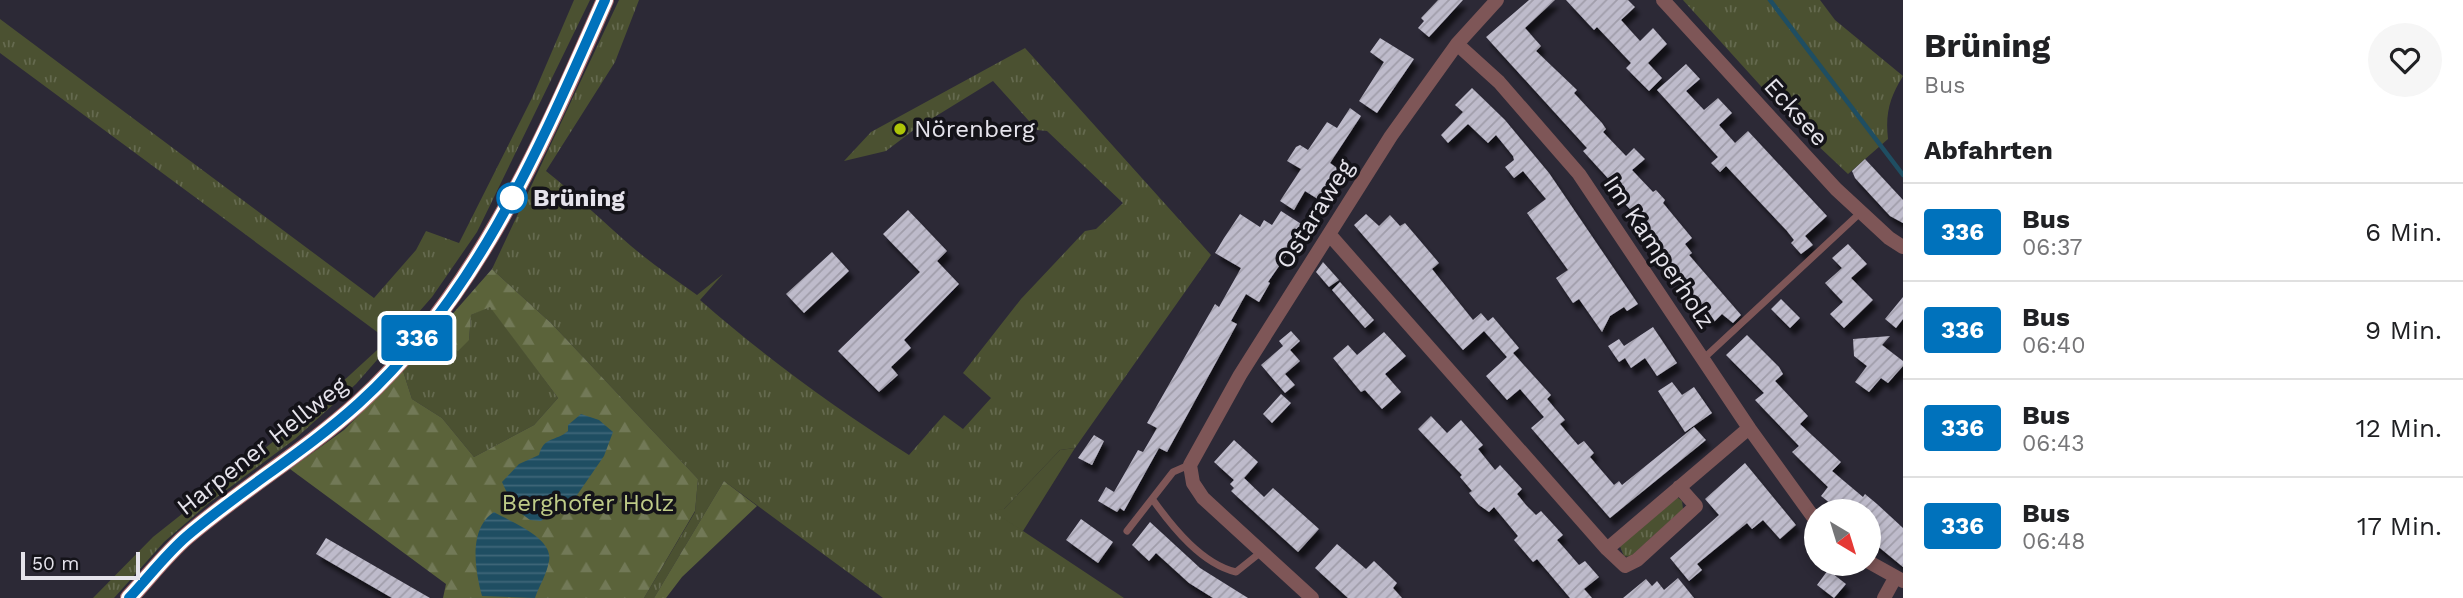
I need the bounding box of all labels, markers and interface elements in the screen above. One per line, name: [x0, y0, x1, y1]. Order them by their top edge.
button: heart: [2368, 23, 2442, 97]
text: Brüning: [1924, 26, 2050, 65]
street label: Ecksee: [1758, 72, 1834, 152]
text: Bus: [1924, 72, 1965, 99]
place label: Nörenberg: [914, 115, 1035, 143]
marker: Nörenberg: [892, 121, 908, 137]
text: Abfahrten: [1924, 135, 2053, 165]
street label: Ostaraweg: [1270, 154, 1360, 274]
street label: Im Kamperholz: [1598, 170, 1720, 334]
marker: Brüning: [497, 183, 527, 213]
place label: Brüning: [533, 184, 625, 212]
text: Bus: [2022, 204, 2070, 234]
text: 6 Min.: [2365, 217, 2442, 247]
text: 336: [1941, 218, 1984, 246]
text: 06:37: [2022, 234, 2083, 261]
text: Bus: [2022, 302, 2070, 332]
line badge: 336: [377, 315, 457, 361]
text: 9 Min.: [2365, 315, 2442, 345]
text: 336: [1941, 316, 1984, 344]
text: 336: [395, 324, 439, 352]
text: 06:40: [2022, 332, 2085, 359]
street label: Harpener Hellweg: [172, 371, 353, 521]
text: Bus: [2022, 400, 2070, 430]
text: 12 Min.: [2356, 413, 2442, 443]
text: 336: [1941, 414, 1984, 442]
text: 06:43: [2022, 430, 2085, 457]
park label: Berghofer Holz: [502, 489, 674, 517]
text: Bus: [2022, 498, 2070, 528]
north arrow: [1804, 499, 1881, 576]
map controls: [1804, 499, 1881, 576]
text: 17 Min.: [2357, 511, 2442, 541]
text: 336: [1941, 512, 1984, 540]
text: 06:48: [2022, 528, 2085, 555]
scale bar: [21, 549, 140, 581]
text: 50 m: [32, 552, 79, 575]

